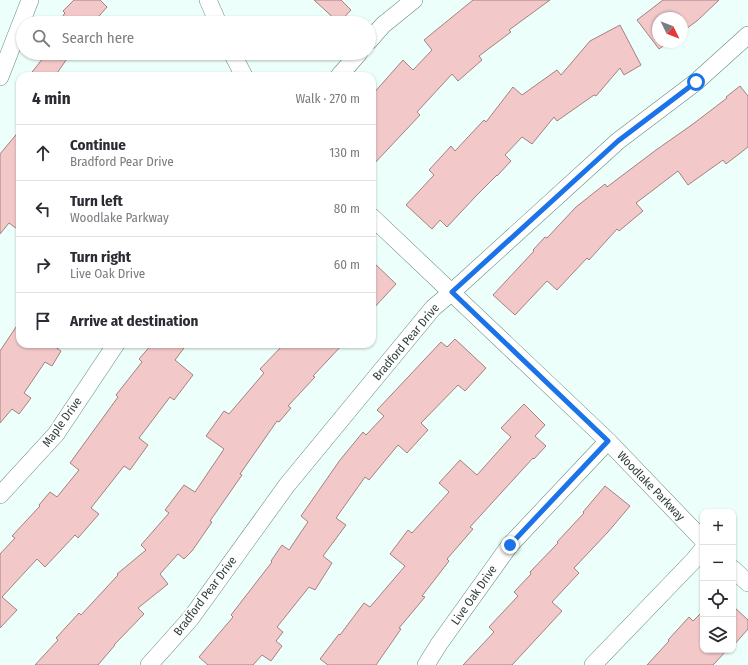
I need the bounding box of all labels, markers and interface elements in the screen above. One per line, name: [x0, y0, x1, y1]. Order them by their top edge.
north arrow: [652, 12, 688, 48]
search box: [16, 16, 376, 60]
icon: search: [30, 27, 52, 49]
text: Search here: [62, 29, 134, 47]
route start: [687, 73, 705, 91]
text: 4 min: [32, 88, 71, 109]
text: Walk · 270 m: [295, 91, 360, 106]
text: Continue: [70, 136, 126, 154]
icon: ahead: [32, 142, 54, 164]
text: 130 m: [329, 145, 360, 160]
text: Bradford Pear Drive: [70, 154, 174, 169]
text: Turn left: [70, 192, 123, 210]
icon: left: [32, 198, 54, 220]
text: 80 m: [334, 201, 360, 216]
text: Woodlake Parkway: [70, 210, 169, 225]
text: Turn right: [70, 248, 131, 266]
icon: right: [32, 254, 54, 276]
text: 60 m: [334, 257, 360, 272]
text: Live Oak Drive: [70, 266, 145, 281]
street label: Bradford Pear Drive: [370, 301, 442, 383]
icon: arrive: [32, 310, 54, 332]
text: Arrive at destination: [70, 312, 198, 330]
street label: Maple Drive: [39, 394, 85, 450]
street label: Woodlake Parkway: [614, 448, 688, 524]
map controls: [700, 509, 736, 653]
button: +: [700, 509, 736, 545]
route end: [501, 536, 519, 554]
button: −: [700, 545, 736, 581]
street label: Bradford Pear Drive: [171, 554, 239, 638]
street label: Live Oak Drive: [448, 562, 500, 627]
button: locate: [700, 581, 736, 617]
button: layers: [700, 617, 736, 653]

